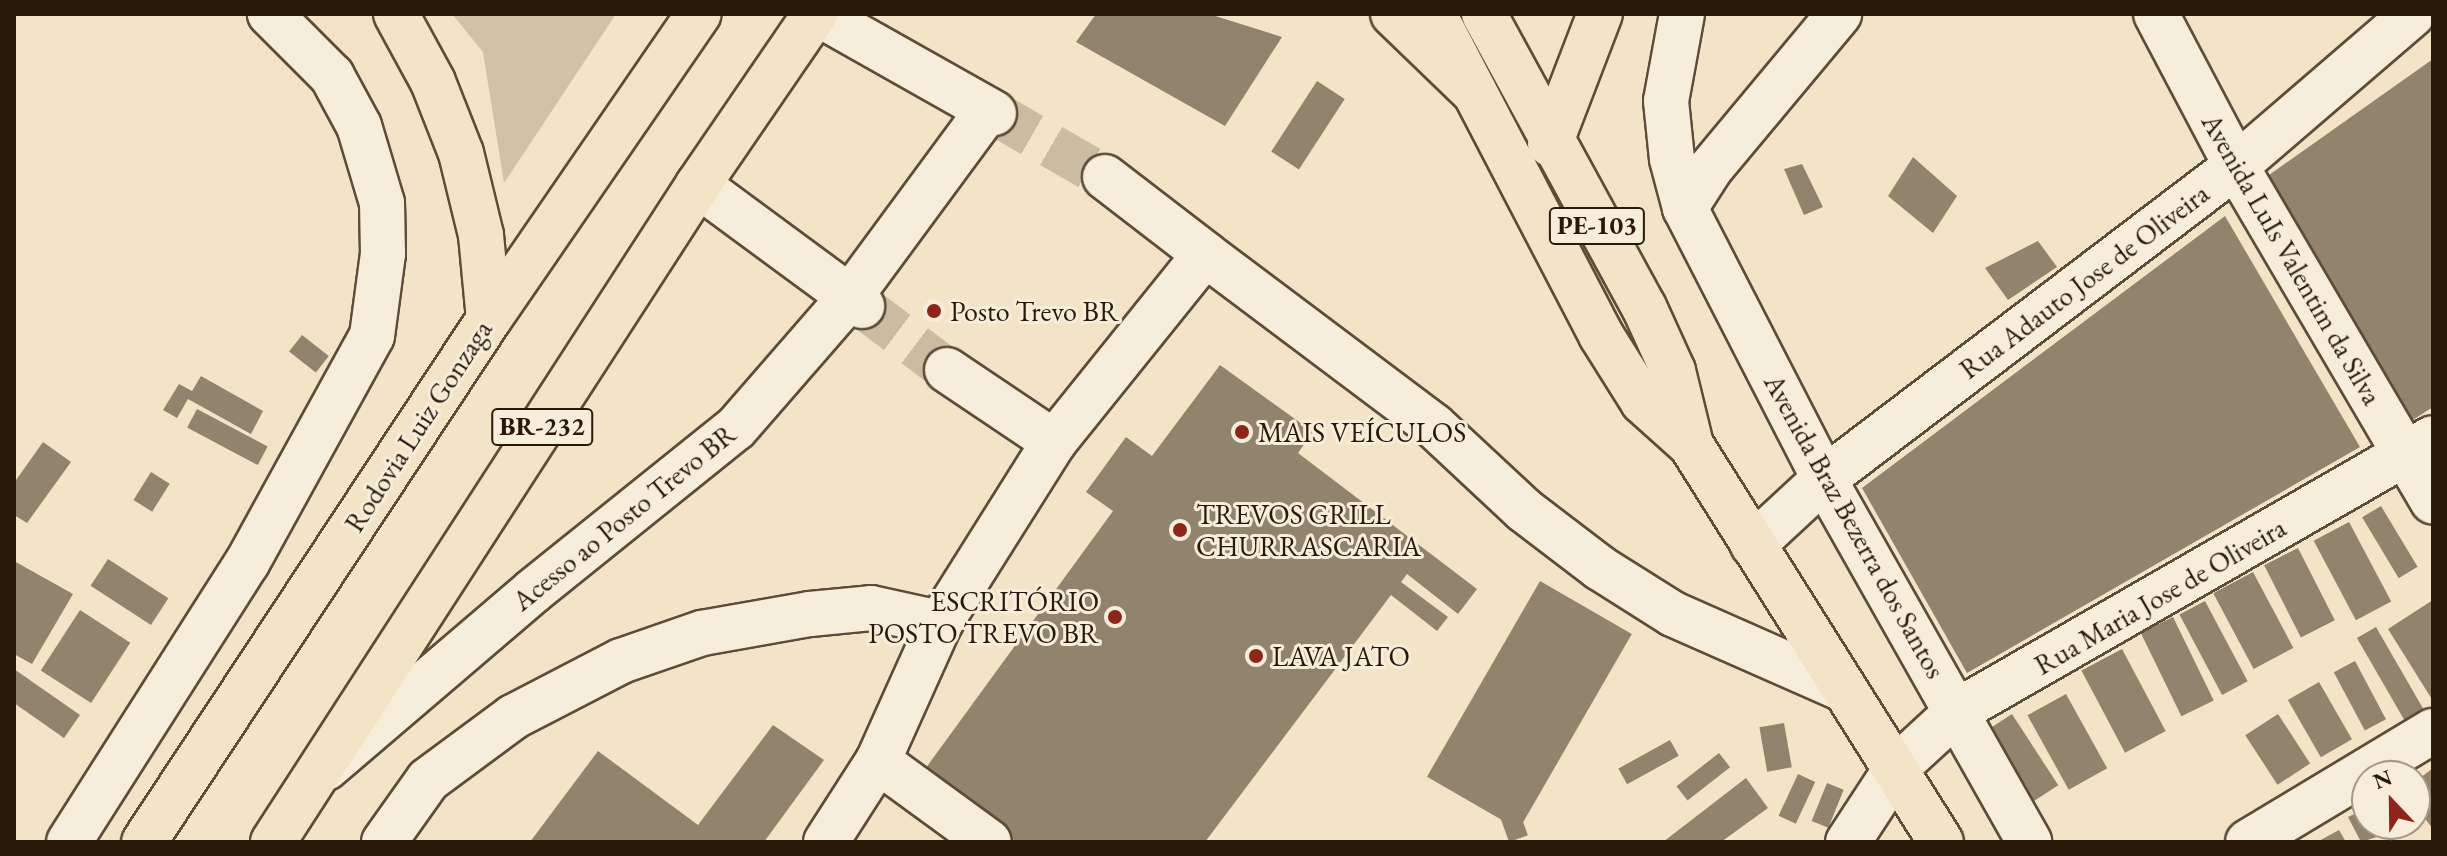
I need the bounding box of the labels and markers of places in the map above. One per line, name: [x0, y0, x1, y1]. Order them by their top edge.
place label: Posto Trevo BR: [950, 294, 1119, 328]
marker: Posto Trevo BR: [925, 302, 943, 320]
place label: MAIS VEÍCULOS: [1258, 415, 1466, 449]
marker: MAIS VEÍCULOS: [1233, 423, 1251, 441]
place label: TREVOS GRILL CHURRASCARIA: [1196, 497, 1421, 563]
marker: TREVOS GRILL CHURRASCARIA: [1171, 521, 1189, 539]
place label: ESCRITÓRIO POSTO TREVO BR: [868, 584, 1099, 650]
marker: ESCRITÓRIO POSTO TREVO BR: [1106, 608, 1124, 626]
place label: LAVA JATO: [1272, 639, 1410, 673]
marker: LAVA JATO: [1247, 647, 1265, 665]

